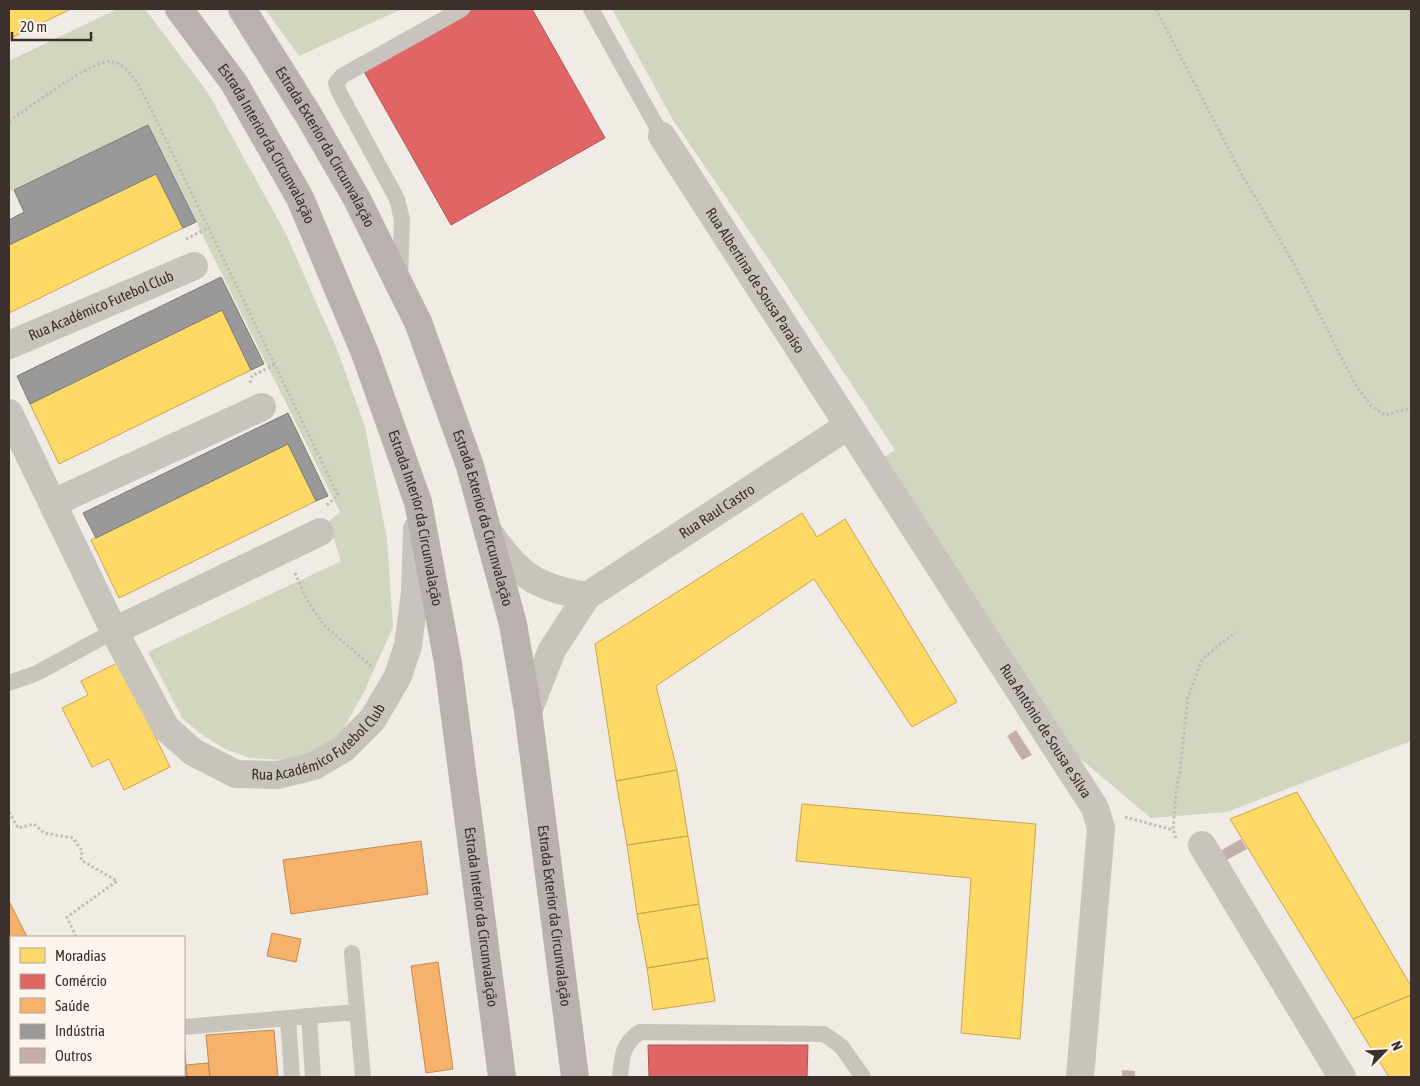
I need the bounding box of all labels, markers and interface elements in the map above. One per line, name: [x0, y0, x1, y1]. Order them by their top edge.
scale bar: [12, 10, 91, 42]
text: 20 m: [20, 18, 47, 35]
street label: Estrada Interior da Circunvalação: [215, 60, 319, 226]
street label: Estrada Exterior da Circunvalação: [272, 63, 378, 230]
street label: Rua Albertina de Sousa Paraíso: [703, 204, 809, 356]
street label: Rua Académico Futebol Club: [26, 267, 176, 344]
street label: Estrada Exterior da Circunvalação: [450, 427, 517, 608]
street label: Estrada Interior da Circunvalação: [385, 428, 446, 607]
street label: Rua Raul Castro: [676, 480, 758, 542]
street label: Rua António de Sousa e Silva: [997, 661, 1095, 801]
street label: Rua Académico Futebol Club: [251, 700, 388, 783]
street label: Estrada Exterior da Circunvalação: [535, 824, 575, 1007]
street label: Estrada Interior da Circunvalação: [461, 826, 502, 1008]
legend: [10, 936, 185, 1076]
text: Moradias: [55, 947, 106, 964]
text: Comércio: [55, 972, 107, 989]
text: Saúde: [55, 997, 90, 1014]
text: Indústria: [55, 1022, 105, 1039]
north arrow: [1360, 1026, 1410, 1076]
text: N: [1388, 1039, 1406, 1053]
text: Outros: [55, 1047, 92, 1064]

